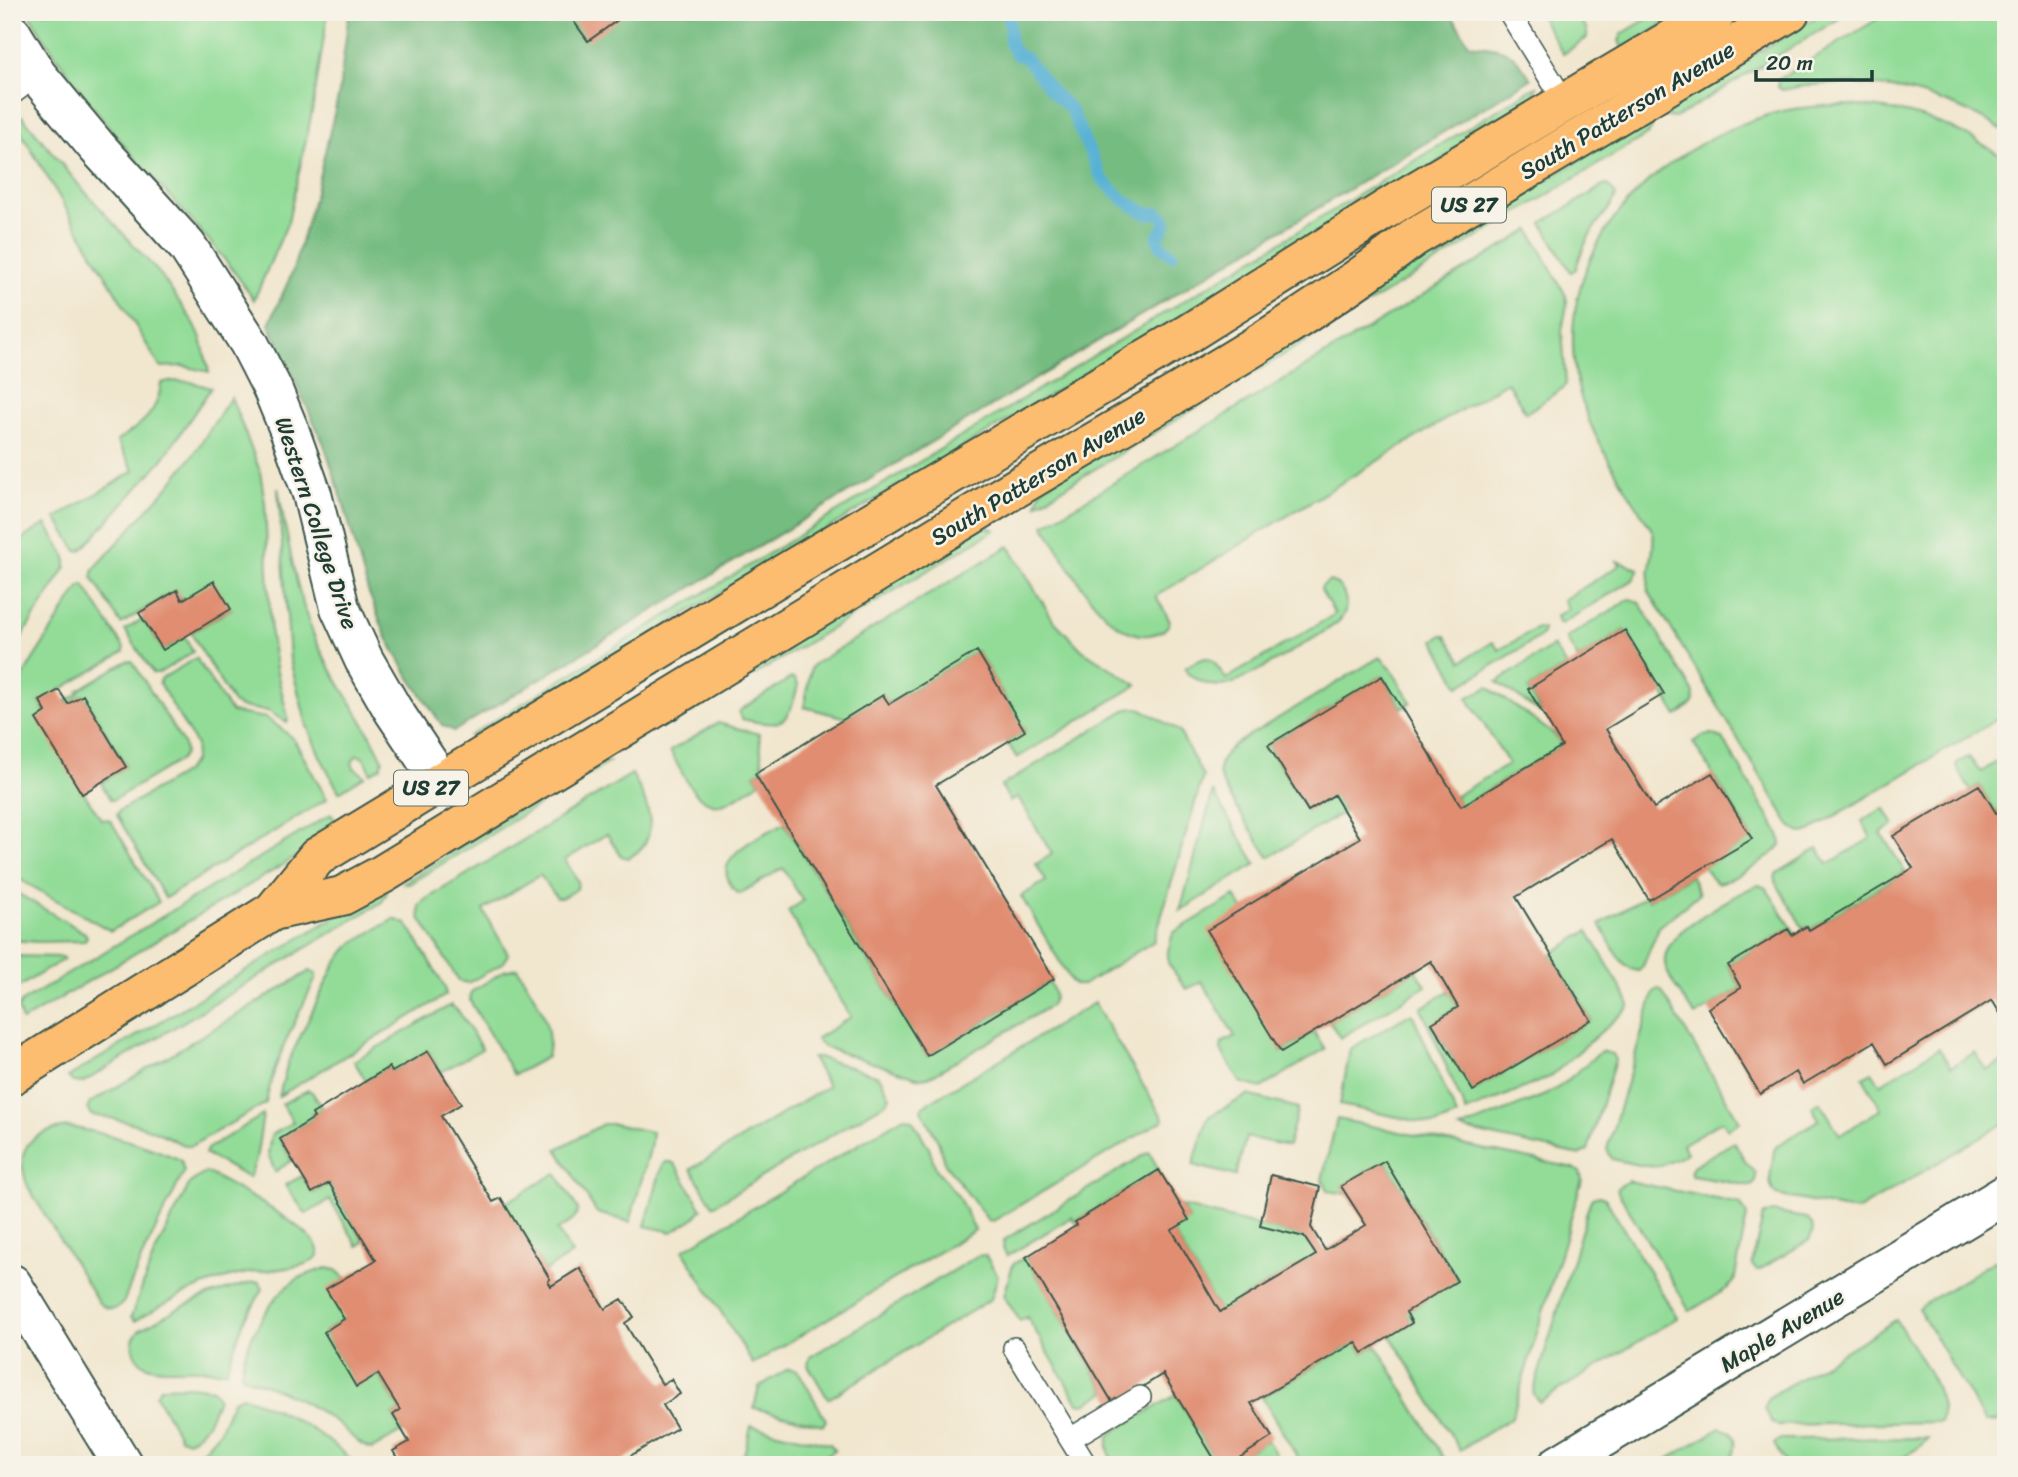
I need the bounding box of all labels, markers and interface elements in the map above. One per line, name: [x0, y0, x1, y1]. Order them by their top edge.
street label: South Patterson Avenue: [1511, 29, 1743, 191]
scale bar: [1756, 38, 1871, 82]
text: 20 m: [1766, 44, 1813, 82]
road number: US 27: [1432, 188, 1506, 222]
street label: South Patterson Avenue: [922, 395, 1154, 557]
street label: Western College Drive: [263, 411, 370, 635]
road number: US 27: [394, 770, 468, 806]
street label: Maple Avenue: [1712, 1277, 1853, 1384]

